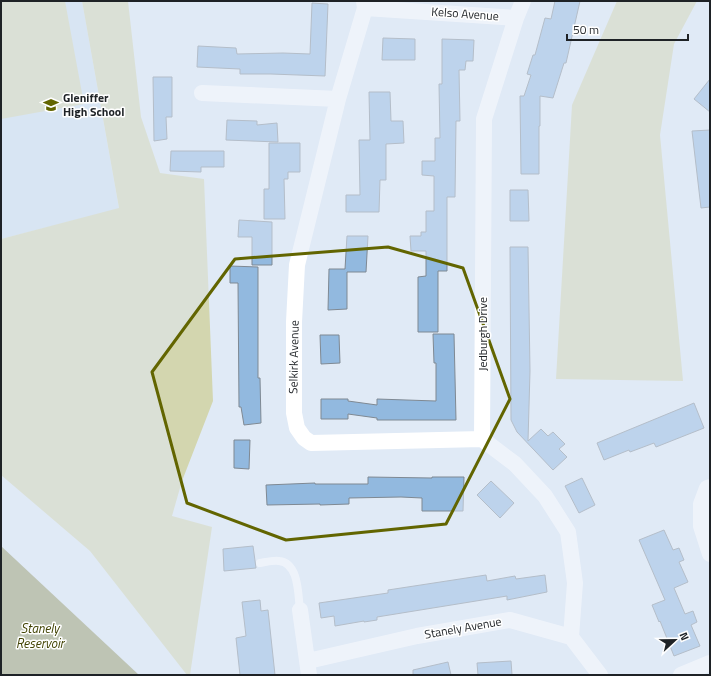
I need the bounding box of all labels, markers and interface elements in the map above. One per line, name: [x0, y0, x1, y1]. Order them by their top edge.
street label: Kelso Avenue: [431, 2, 499, 25]
scale bar: [567, 16, 688, 42]
text: 50 m: [573, 20, 599, 39]
place label: Gleniffer High School: [63, 88, 124, 121]
school or university icon: Gleniffer High School: [42, 96, 60, 114]
street label: Jedburgh Drive: [473, 297, 492, 371]
street label: Selkirk Avenue: [283, 320, 304, 394]
street label: Stanely Avenue: [423, 611, 503, 644]
water label: Stanely Reservoir: [16, 618, 66, 653]
north arrow: [655, 620, 695, 660]
text: N: [675, 630, 693, 643]

